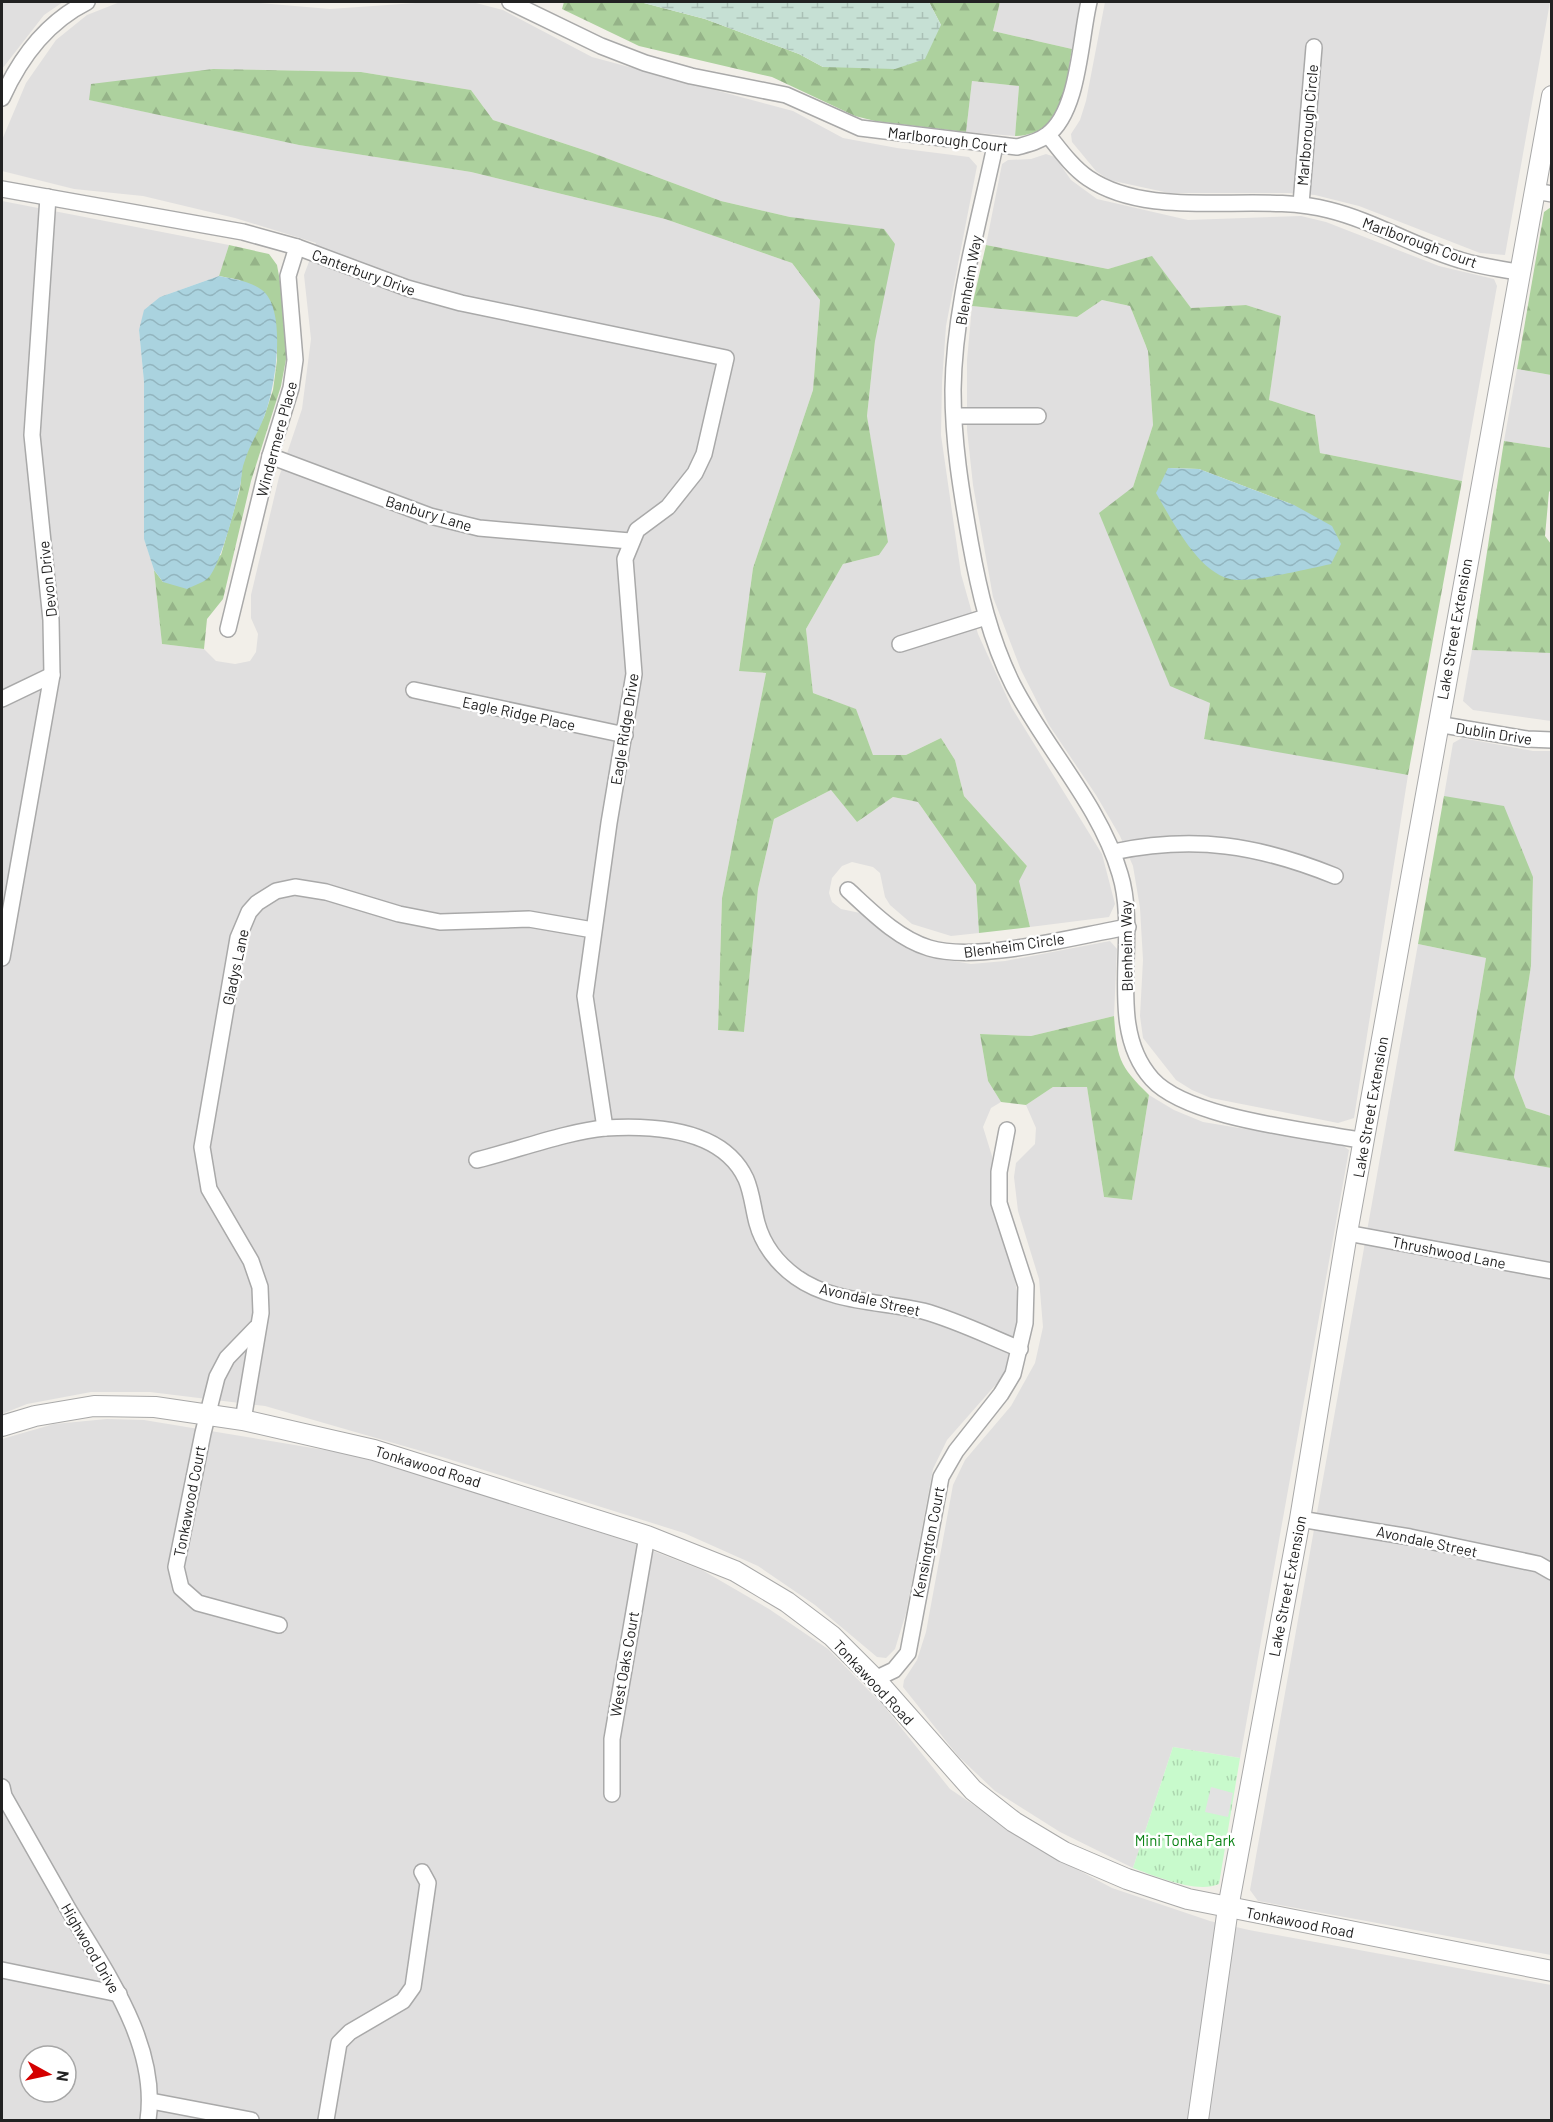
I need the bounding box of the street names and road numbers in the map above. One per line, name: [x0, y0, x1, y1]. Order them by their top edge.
street label: Marlborough Circle: [1293, 64, 1321, 186]
street label: Marlborough Court: [887, 123, 1009, 155]
street label: Marlborough Court: [1360, 213, 1480, 271]
street label: Blenheim Way: [951, 234, 985, 326]
street label: Canterbury Drive: [310, 245, 418, 299]
street label: Windermere Place: [252, 379, 300, 499]
street label: Banbury Lane: [384, 491, 474, 535]
street label: Devon Drive: [34, 540, 60, 618]
street label: Lake Street Extension: [1433, 557, 1475, 701]
street label: Eagle Ridge Drive: [606, 672, 642, 786]
street label: Eagle Ridge Place: [461, 692, 577, 734]
street label: Dublin Drive: [1455, 718, 1533, 748]
street label: Blenheim Way: [1116, 900, 1136, 992]
street label: Gladys Lane: [218, 927, 252, 1007]
street label: Blenheim Circle: [962, 929, 1066, 961]
street label: Lake Street Extension: [1349, 1035, 1391, 1179]
street label: Thrushwood Lane: [1391, 1232, 1507, 1272]
street label: Avondale Street: [818, 1279, 922, 1319]
street label: Tonkawood Road: [373, 1441, 483, 1491]
street label: Tonkawood Court: [169, 1444, 209, 1558]
street label: Kensington Court: [908, 1485, 948, 1599]
street label: Lake Street Extension: [1265, 1514, 1309, 1658]
street label: Avondale Street: [1375, 1521, 1479, 1561]
street label: West Oaks Court: [606, 1610, 642, 1718]
street label: Tonkawood Road: [830, 1636, 918, 1728]
street label: Highwood Drive: [58, 1900, 124, 1996]
street label: Tonkawood Road: [1244, 1903, 1356, 1941]

